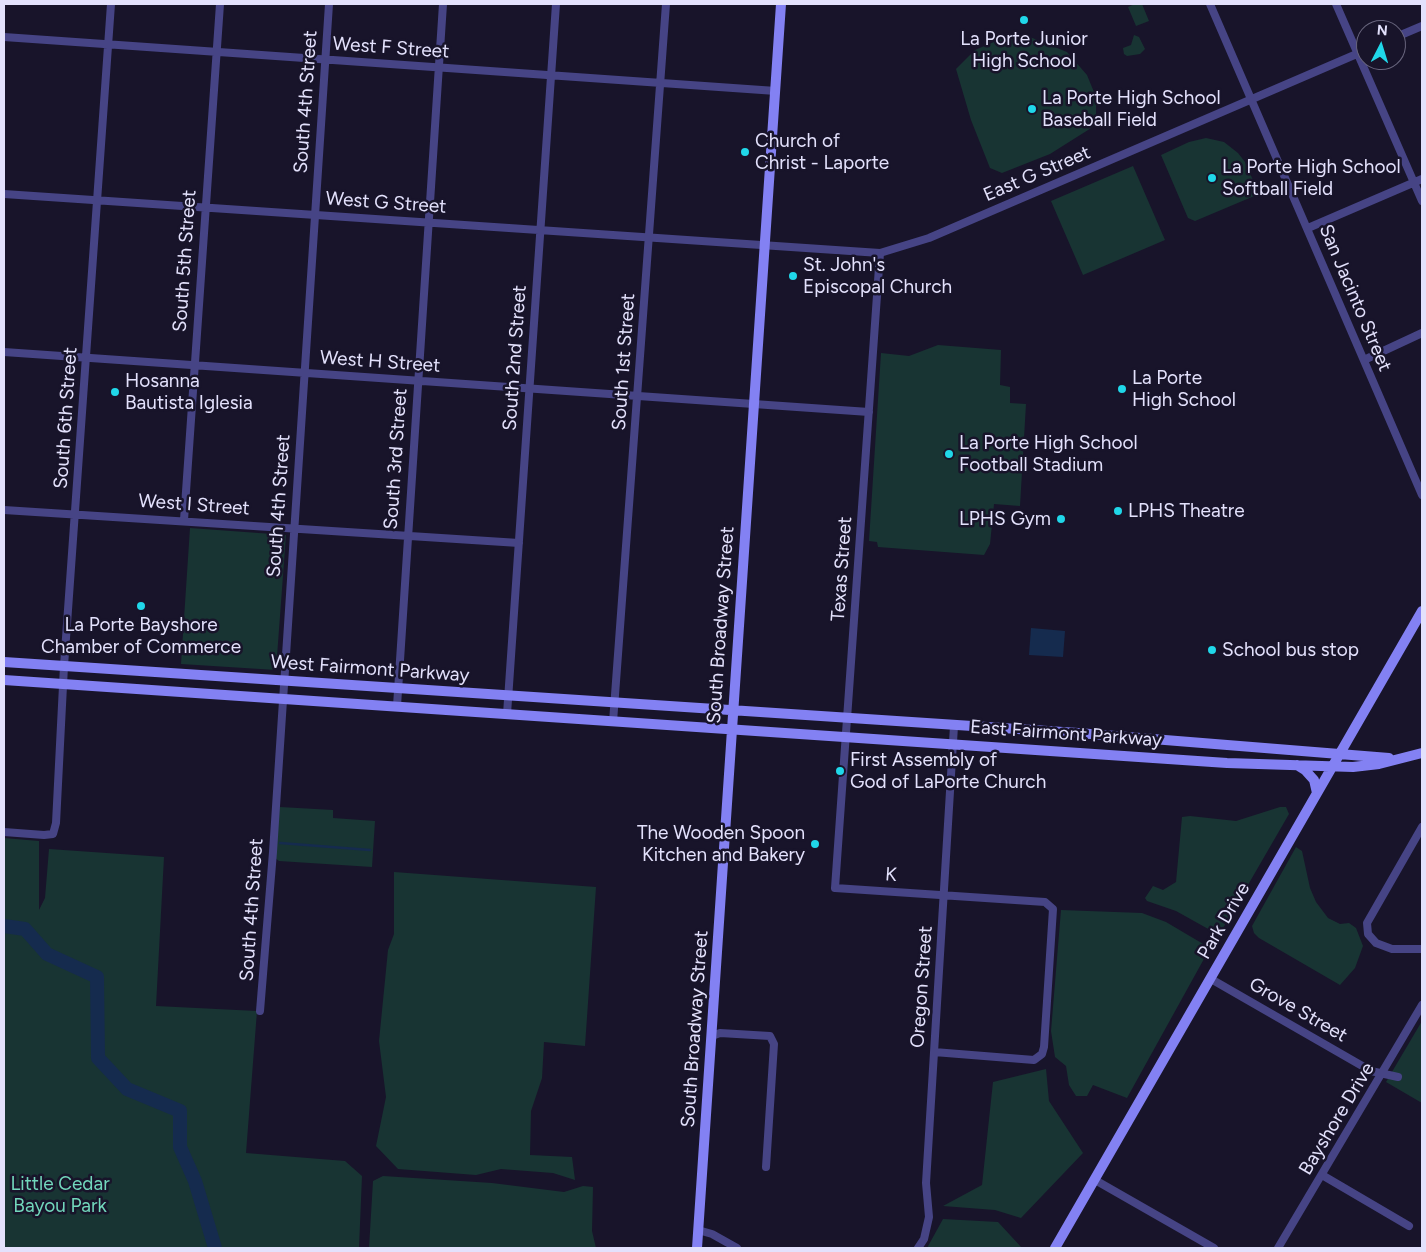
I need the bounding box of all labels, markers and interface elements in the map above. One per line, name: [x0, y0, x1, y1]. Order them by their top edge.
marker: La Porte Junior High School: [1018, 14, 1030, 26]
north arrow: [1356, 20, 1406, 70]
text: N: [1376, 22, 1388, 39]
place label: La Porte Junior High School: [960, 28, 1088, 72]
street label: South 4th Street: [290, 30, 322, 174]
street label: West F Street: [332, 33, 450, 63]
place label: La Porte High School Baseball Field: [1042, 87, 1221, 131]
marker: La Porte High School Baseball Field: [1026, 103, 1038, 115]
place label: Church of Christ - Laporte: [755, 130, 889, 174]
street label: East G Street: [980, 141, 1094, 207]
marker: Church of Christ - Laporte: [739, 146, 751, 158]
place label: La Porte High School Softball Field: [1222, 156, 1401, 200]
marker: La Porte High School Softball Field: [1206, 172, 1218, 184]
street label: West G Street: [325, 187, 447, 219]
street label: South 5th Street: [169, 189, 201, 333]
street label: San Jacinto Street: [1314, 221, 1396, 375]
place label: St. John's Episcopal Church: [803, 254, 952, 298]
marker: St. John's Episcopal Church: [787, 270, 799, 282]
street label: South 2nd Street: [499, 284, 531, 432]
street label: South 1st Street: [608, 293, 640, 431]
street label: South 6th Street: [50, 346, 82, 490]
street label: West H Street: [319, 346, 441, 378]
place label: La Porte High School: [1132, 367, 1236, 411]
place label: Hosanna Bautista Iglesia: [125, 370, 253, 414]
marker: La Porte High School: [1116, 383, 1128, 395]
marker: Hosanna Bautista Iglesia: [109, 386, 121, 398]
street label: South 3rd Street: [380, 388, 412, 530]
place label: La Porte High School Football Stadium: [959, 432, 1138, 476]
street label: South 4th Street: [263, 434, 295, 578]
marker: La Porte High School Football Stadium: [943, 448, 955, 460]
street label: West I Street: [138, 490, 250, 520]
place label: LPHS Theatre: [1128, 500, 1245, 522]
marker: LPHS Theatre: [1112, 505, 1124, 517]
place label: LPHS Gym: [959, 508, 1051, 530]
marker: LPHS Gym: [1055, 513, 1067, 525]
street label: Texas Street: [827, 516, 857, 622]
street label: South Broadway Street: [703, 526, 739, 724]
marker: La Porte Bayshore Chamber of Commerce: [135, 600, 147, 612]
place label: La Porte Bayshore Chamber of Commerce: [41, 614, 241, 658]
place label: School bus stop: [1222, 639, 1359, 661]
marker: School bus stop: [1206, 644, 1218, 656]
street label: West Fairmont Parkway: [270, 651, 470, 687]
street label: East Fairmont Parkway: [969, 716, 1163, 752]
place label: First Assembly of God of LaPorte Church: [850, 749, 1046, 793]
marker: First Assembly of God of LaPorte Church: [834, 765, 846, 777]
place label: The Wooden Spoon Kitchen and Bakery: [637, 822, 805, 866]
street label: South 4th Street: [236, 838, 268, 982]
marker: The Wooden Spoon Kitchen and Bakery: [809, 838, 821, 850]
street label: K: [884, 863, 898, 887]
street label: Park Drive: [1193, 879, 1255, 963]
street label: Oregon Street: [906, 925, 938, 1049]
street label: South Broadway Street: [677, 930, 713, 1128]
street label: Grove Street: [1245, 973, 1351, 1047]
street label: Bayshore Drive: [1295, 1059, 1379, 1179]
park label: Little Cedar Bayou Park: [10, 1173, 110, 1217]

